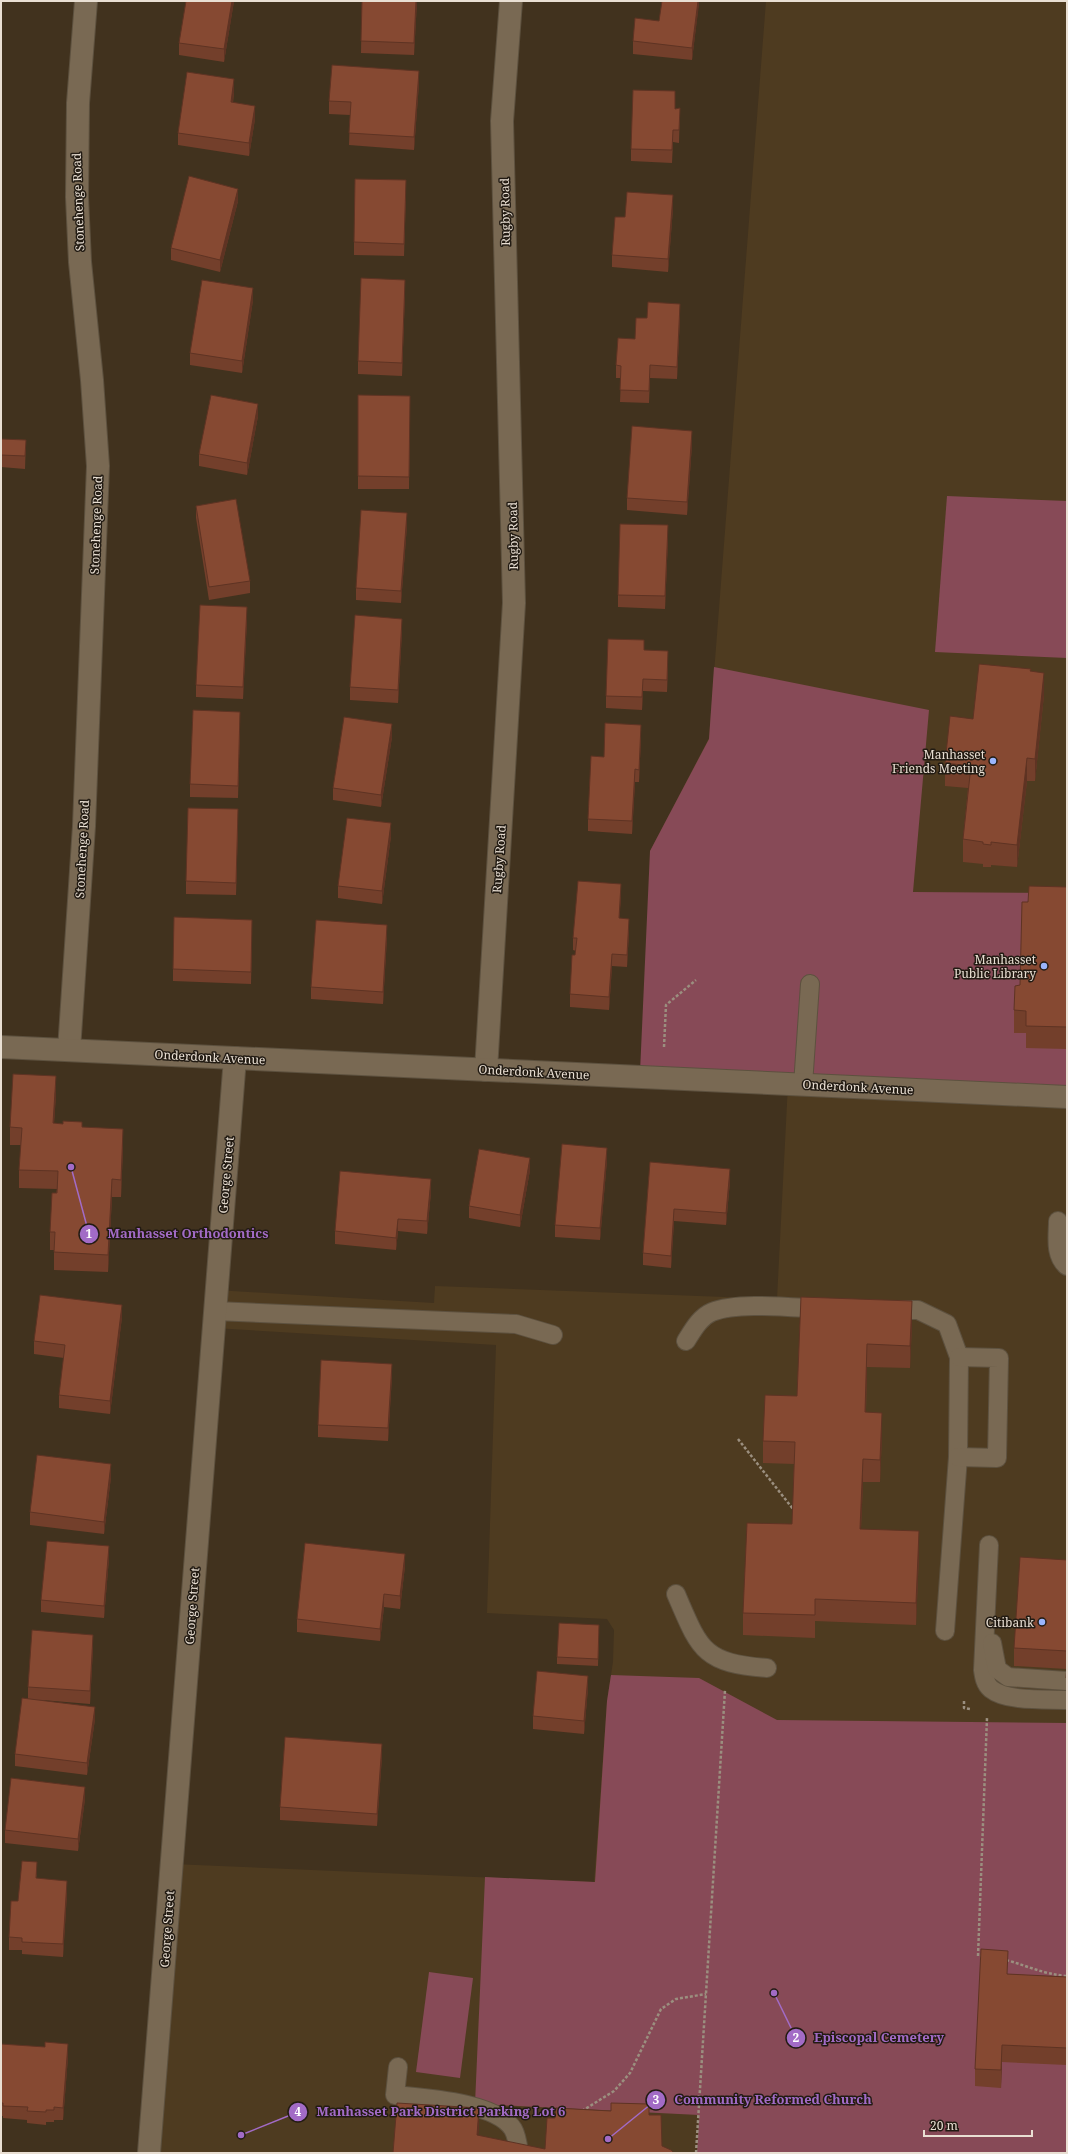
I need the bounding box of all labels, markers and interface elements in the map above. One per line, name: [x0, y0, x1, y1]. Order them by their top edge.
street label: Stonehenge Road: [68, 152, 88, 252]
street label: Rugby Road: [496, 177, 514, 246]
street label: Stonehenge Road: [86, 475, 106, 575]
street label: Rugby Road: [504, 501, 522, 570]
place label: Manhasset Friends Meeting: [892, 746, 986, 777]
marker: Manhasset Friends Meeting: [988, 756, 998, 766]
street label: Stonehenge Road: [71, 799, 93, 899]
street label: Rugby Road: [488, 824, 510, 893]
place label: Manhasset Public Library: [954, 951, 1036, 982]
marker: Manhasset Public Library: [1039, 961, 1049, 971]
street label: Onderdonk Avenue: [154, 1046, 266, 1068]
street label: Onderdonk Avenue: [478, 1061, 590, 1083]
street label: Onderdonk Avenue: [802, 1076, 914, 1098]
street label: George Street: [214, 1136, 238, 1214]
callout: Manhasset Orthodontics: [79, 1221, 276, 1246]
text: Manhasset Orthodontics: [108, 1224, 268, 1242]
text: 1: [86, 1225, 93, 1242]
street label: George Street: [181, 1567, 203, 1645]
place label: Citibank: [986, 1614, 1035, 1631]
marker: Citibank: [1037, 1617, 1047, 1627]
street label: George Street: [156, 1890, 178, 1968]
callout: Episcopal Cemetery: [786, 2025, 952, 2050]
text: Episcopal Cemetery: [814, 2028, 945, 2046]
text: 2: [793, 2029, 800, 2046]
callout: Community Reformed Church: [646, 2087, 880, 2112]
text: Community Reformed Church: [674, 2090, 872, 2108]
text: 3: [653, 2091, 660, 2108]
callout: Manhasset Park District Parking Lot 6: [288, 2099, 573, 2124]
text: Manhasset Park District Parking Lot 6: [317, 2102, 565, 2120]
text: 4: [295, 2103, 302, 2120]
scale bar: [924, 2112, 1032, 2138]
text: 20 m: [930, 2117, 958, 2134]

